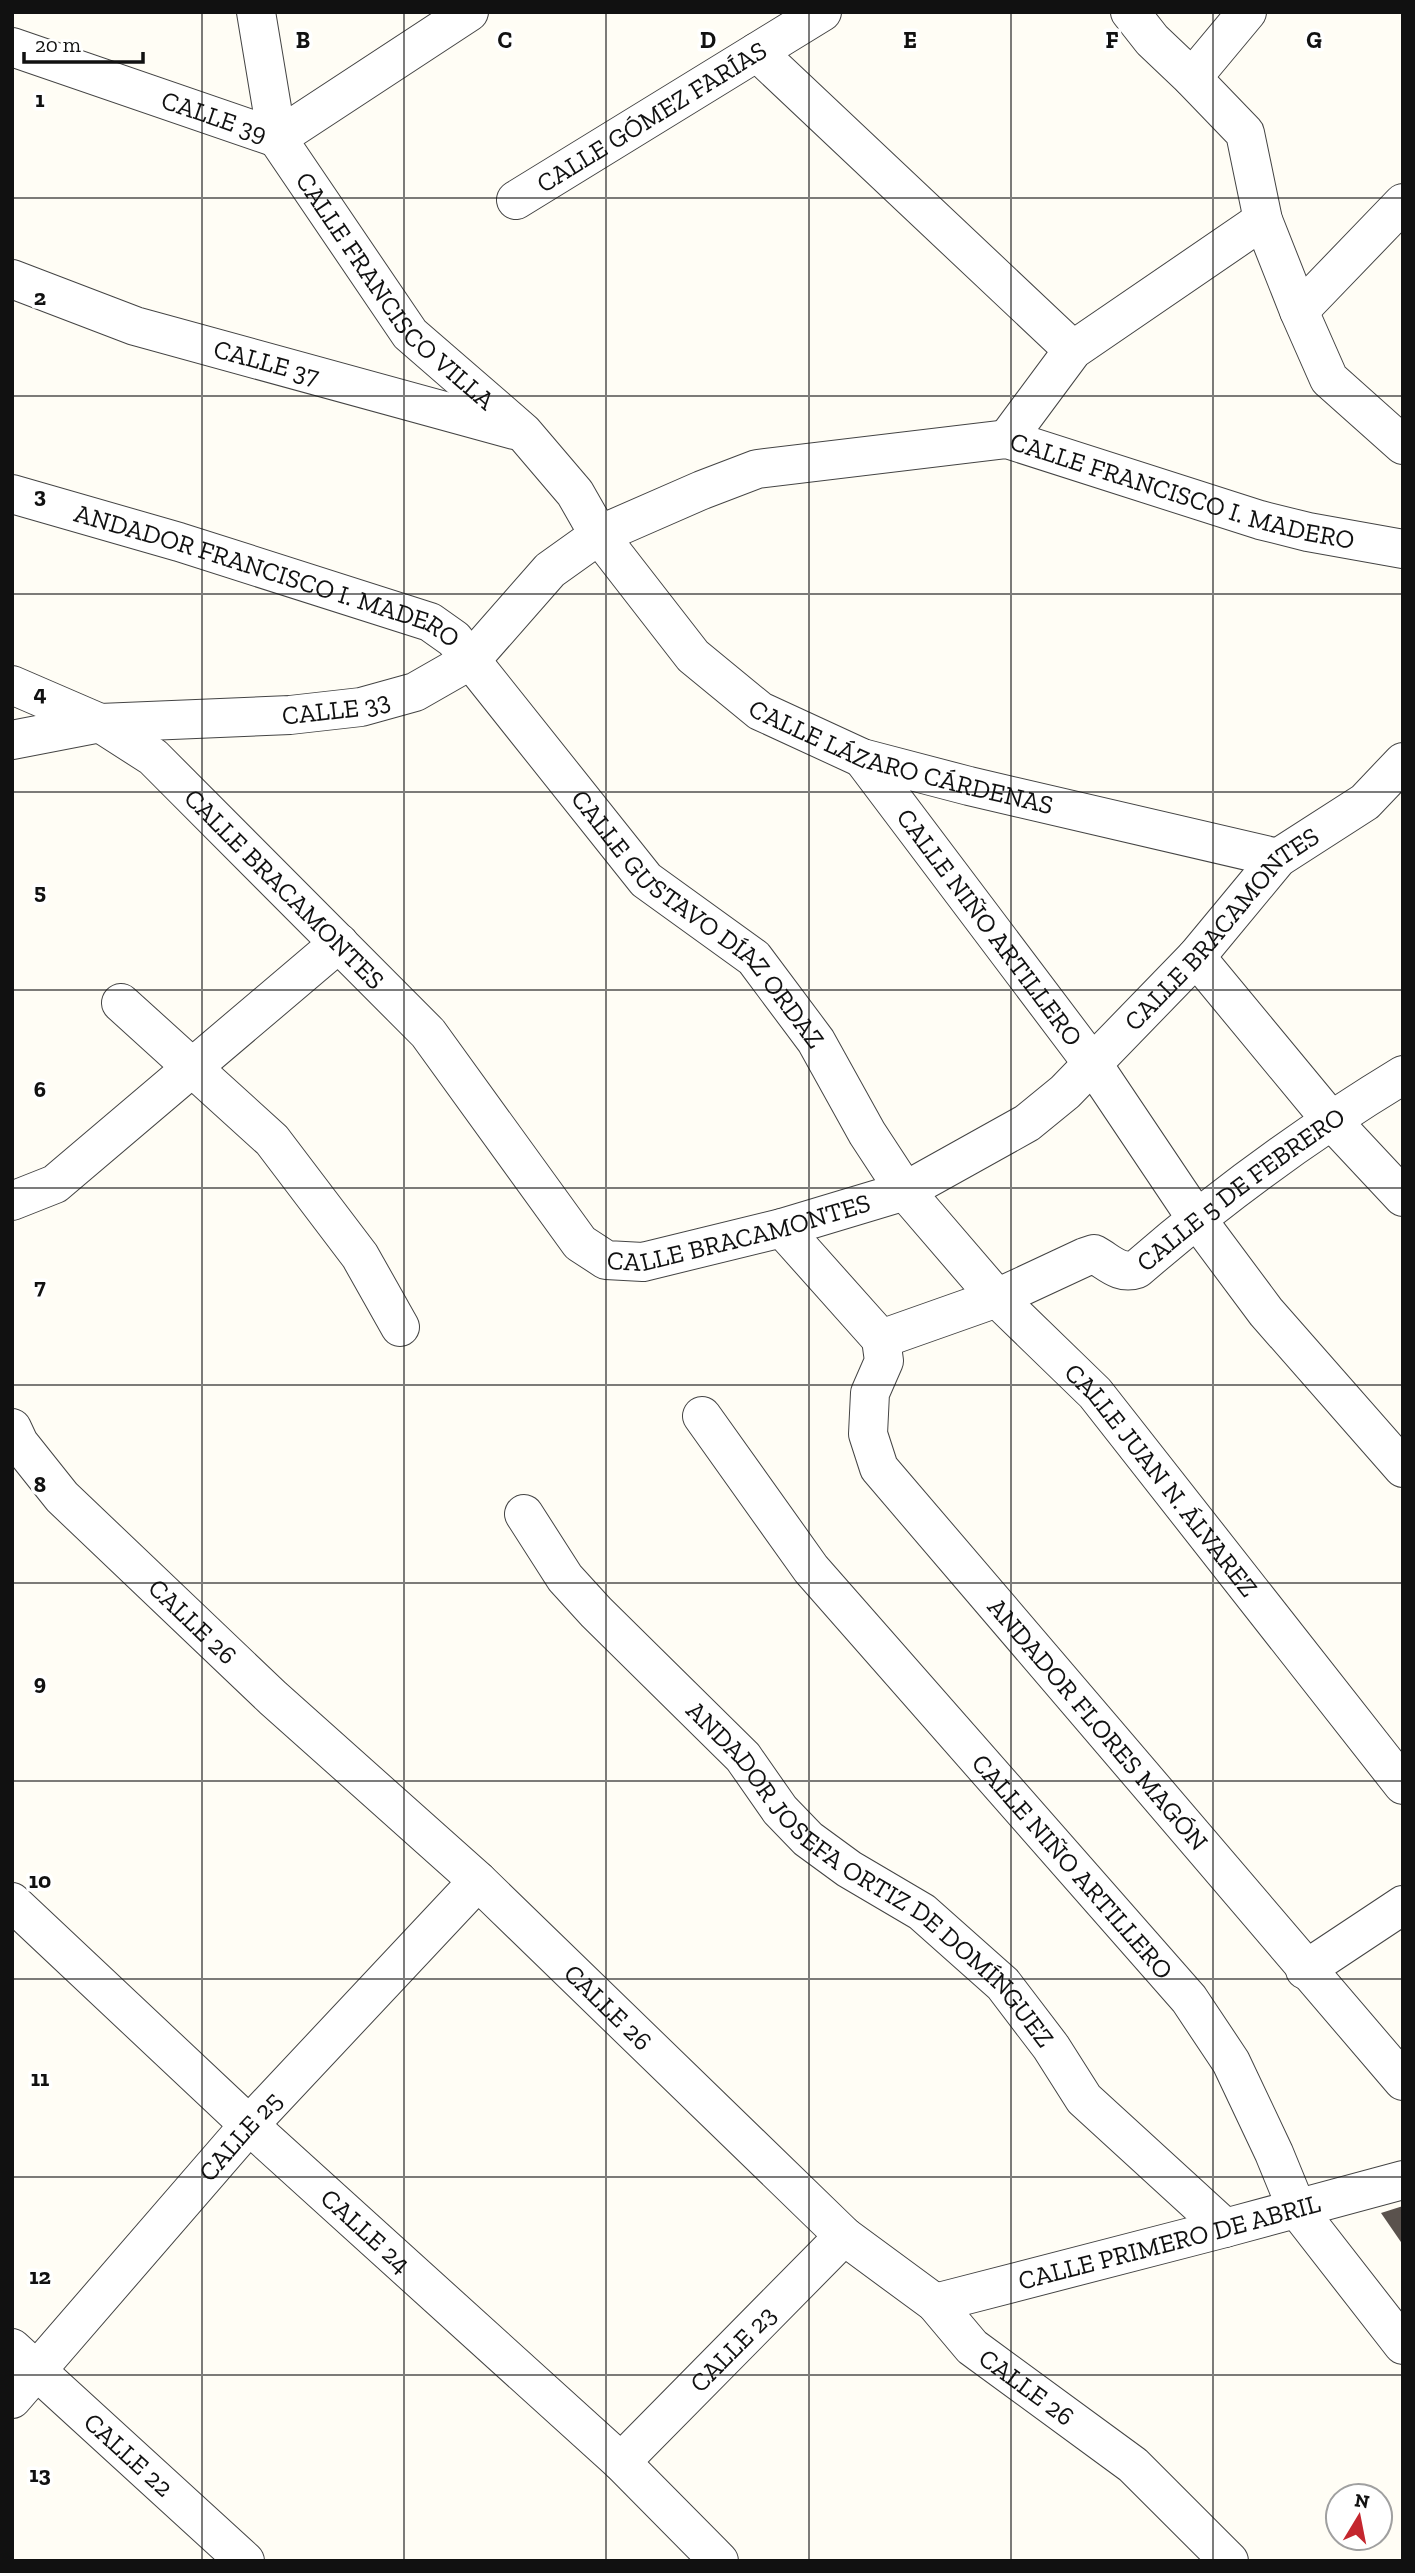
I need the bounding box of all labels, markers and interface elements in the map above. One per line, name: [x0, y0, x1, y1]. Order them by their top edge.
scale bar: [24, 21, 144, 65]
text: B: [296, 26, 310, 54]
text: C: [498, 26, 512, 54]
text: D: [700, 26, 716, 54]
text: E: [903, 26, 917, 54]
text: F: [1105, 26, 1119, 54]
text: G: [1306, 26, 1322, 54]
text: 20 m: [35, 32, 81, 57]
street label: CALLE GÓMEZ FARÍAS: [531, 34, 772, 200]
street label: CALLE 39: [157, 84, 271, 149]
text: 1: [35, 85, 45, 113]
street label: CALLE FRANCISCO VILLA: [289, 166, 502, 417]
text: 2: [34, 283, 46, 311]
street label: CALLE 37: [210, 332, 323, 392]
street label: CALLE FRANCISCO I. MADERO: [1006, 425, 1357, 556]
text: 3: [34, 481, 46, 509]
street label: ANDADOR FRANCISCO I. MADERO: [71, 497, 466, 654]
text: 4: [33, 679, 47, 707]
street label: CALLE 33: [280, 684, 393, 732]
street label: CALLE LÁZARO CÁRDENAS: [742, 692, 1057, 821]
street label: CALLE BRACAMONTES: [178, 782, 391, 996]
street label: CALLE GUSTAVO DÍAZ ORDAZ: [564, 783, 832, 1054]
street label: CALLE NIÑO ARTILLERO: [890, 802, 1090, 1052]
street label: CALLE BRACAMONTES: [1117, 820, 1325, 1037]
text: 5: [34, 877, 46, 905]
text: 6: [34, 1075, 46, 1103]
street label: CALLE 5 DE FEBRERO: [1130, 1100, 1351, 1278]
street label: CALLE BRACAMONTES: [606, 1186, 874, 1278]
text: 7: [34, 1272, 46, 1300]
street label: CALLE JUAN N. ÁLVAREZ: [1058, 1356, 1265, 1603]
text: 8: [34, 1470, 46, 1498]
street label: CALLE 26: [142, 1572, 244, 1671]
street label: ANDADOR FLORES MAGÓN: [981, 1591, 1215, 1857]
text: 9: [34, 1668, 46, 1696]
street label: ANDADOR JOSEFA ORTIZ DE DOMÍNGUEZ: [680, 1694, 1061, 2054]
street label: CALLE NIÑO ARTILLERO: [965, 1747, 1180, 1986]
text: 10: [29, 1866, 51, 1894]
street label: CALLE 26: [557, 1957, 659, 2057]
text: 11: [31, 2064, 49, 2092]
street label: CALLE 25: [192, 2084, 289, 2188]
street label: CALLE 24: [314, 2182, 418, 2280]
street label: CALLE PRIMERO DE ABRIL: [1015, 2187, 1324, 2297]
text: 12: [29, 2262, 51, 2290]
street label: CALLE 23: [683, 2299, 782, 2399]
street label: CALLE 26: [973, 2342, 1081, 2433]
street label: CALLE 22: [77, 2406, 180, 2504]
text: 13: [29, 2460, 51, 2488]
north arrow: [1324, 2482, 1394, 2552]
text: N: [1353, 2488, 1371, 2513]

